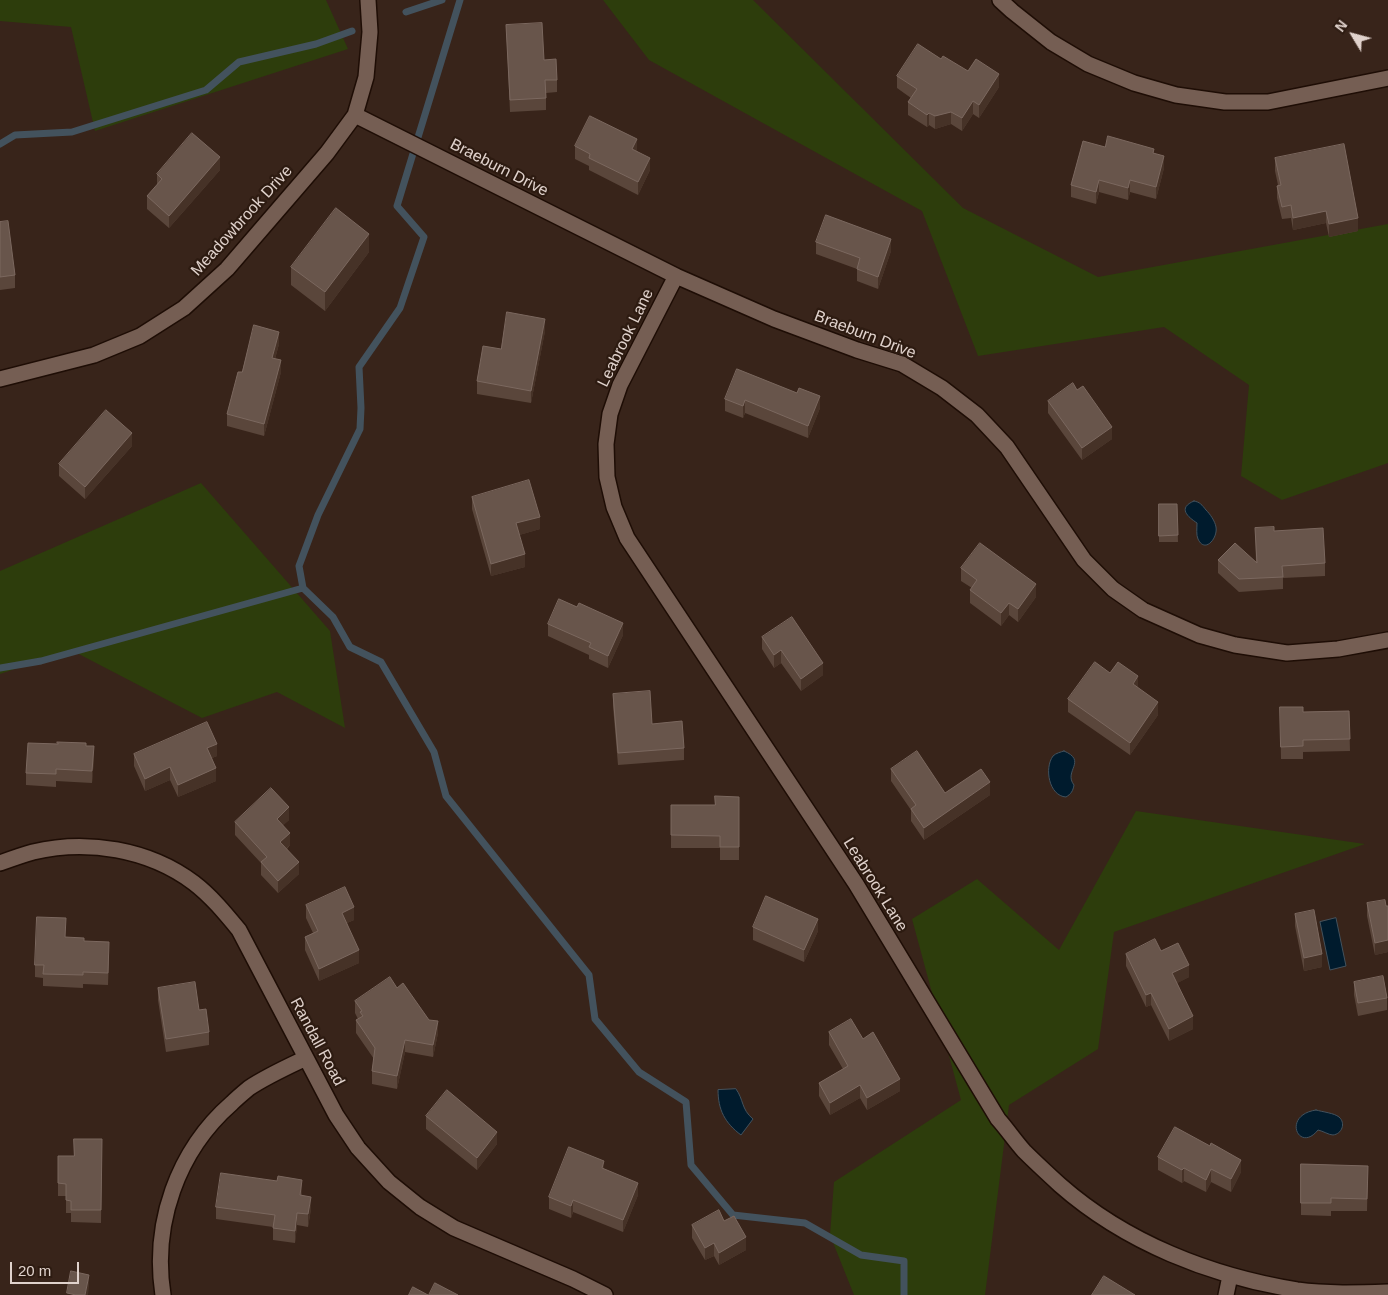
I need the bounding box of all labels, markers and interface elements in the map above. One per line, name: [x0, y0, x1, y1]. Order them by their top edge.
north arrow: [1328, 10, 1378, 60]
text: N: [1332, 17, 1350, 35]
street label: Braeburn Drive: [447, 135, 551, 201]
street label: Meadowbrook Drive: [187, 162, 297, 280]
street label: Leabrook Lane: [594, 286, 658, 390]
street label: Braeburn Drive: [811, 307, 919, 363]
street label: Leabrook Lane: [839, 835, 911, 935]
street label: Randall Road: [286, 995, 348, 1089]
scale bar: [12, 1252, 81, 1284]
text: 20 m: [18, 1262, 51, 1279]

